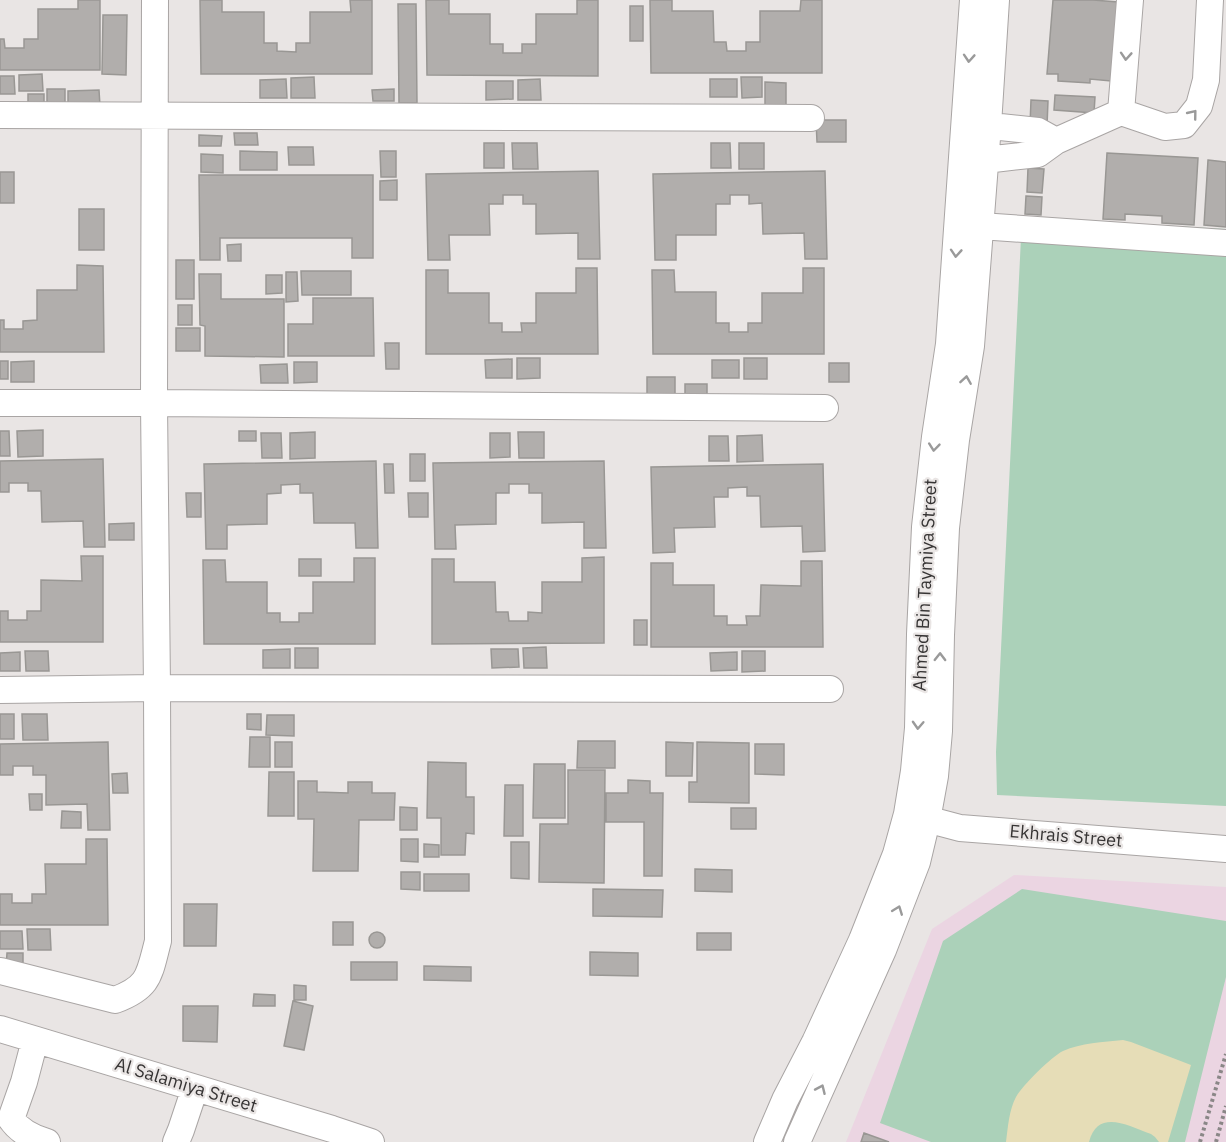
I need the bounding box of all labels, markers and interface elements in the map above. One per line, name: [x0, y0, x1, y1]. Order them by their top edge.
one-way arrow: [1119, 52, 1132, 61]
one-way arrow: [963, 54, 976, 63]
one-way arrow: [1185, 110, 1196, 121]
one-way arrow: [949, 248, 962, 257]
one-way arrow: [959, 375, 971, 384]
one-way arrow: [928, 442, 941, 451]
street label: Ahmed Bin Taymiya Street: [907, 478, 942, 692]
one-way arrow: [934, 653, 947, 662]
one-way arrow: [912, 720, 924, 729]
street label: Ekhrais Street: [1009, 819, 1123, 852]
one-way arrow: [891, 905, 904, 916]
street label: Al Salamiya Street: [112, 1052, 260, 1117]
one-way arrow: [814, 1084, 826, 1095]

